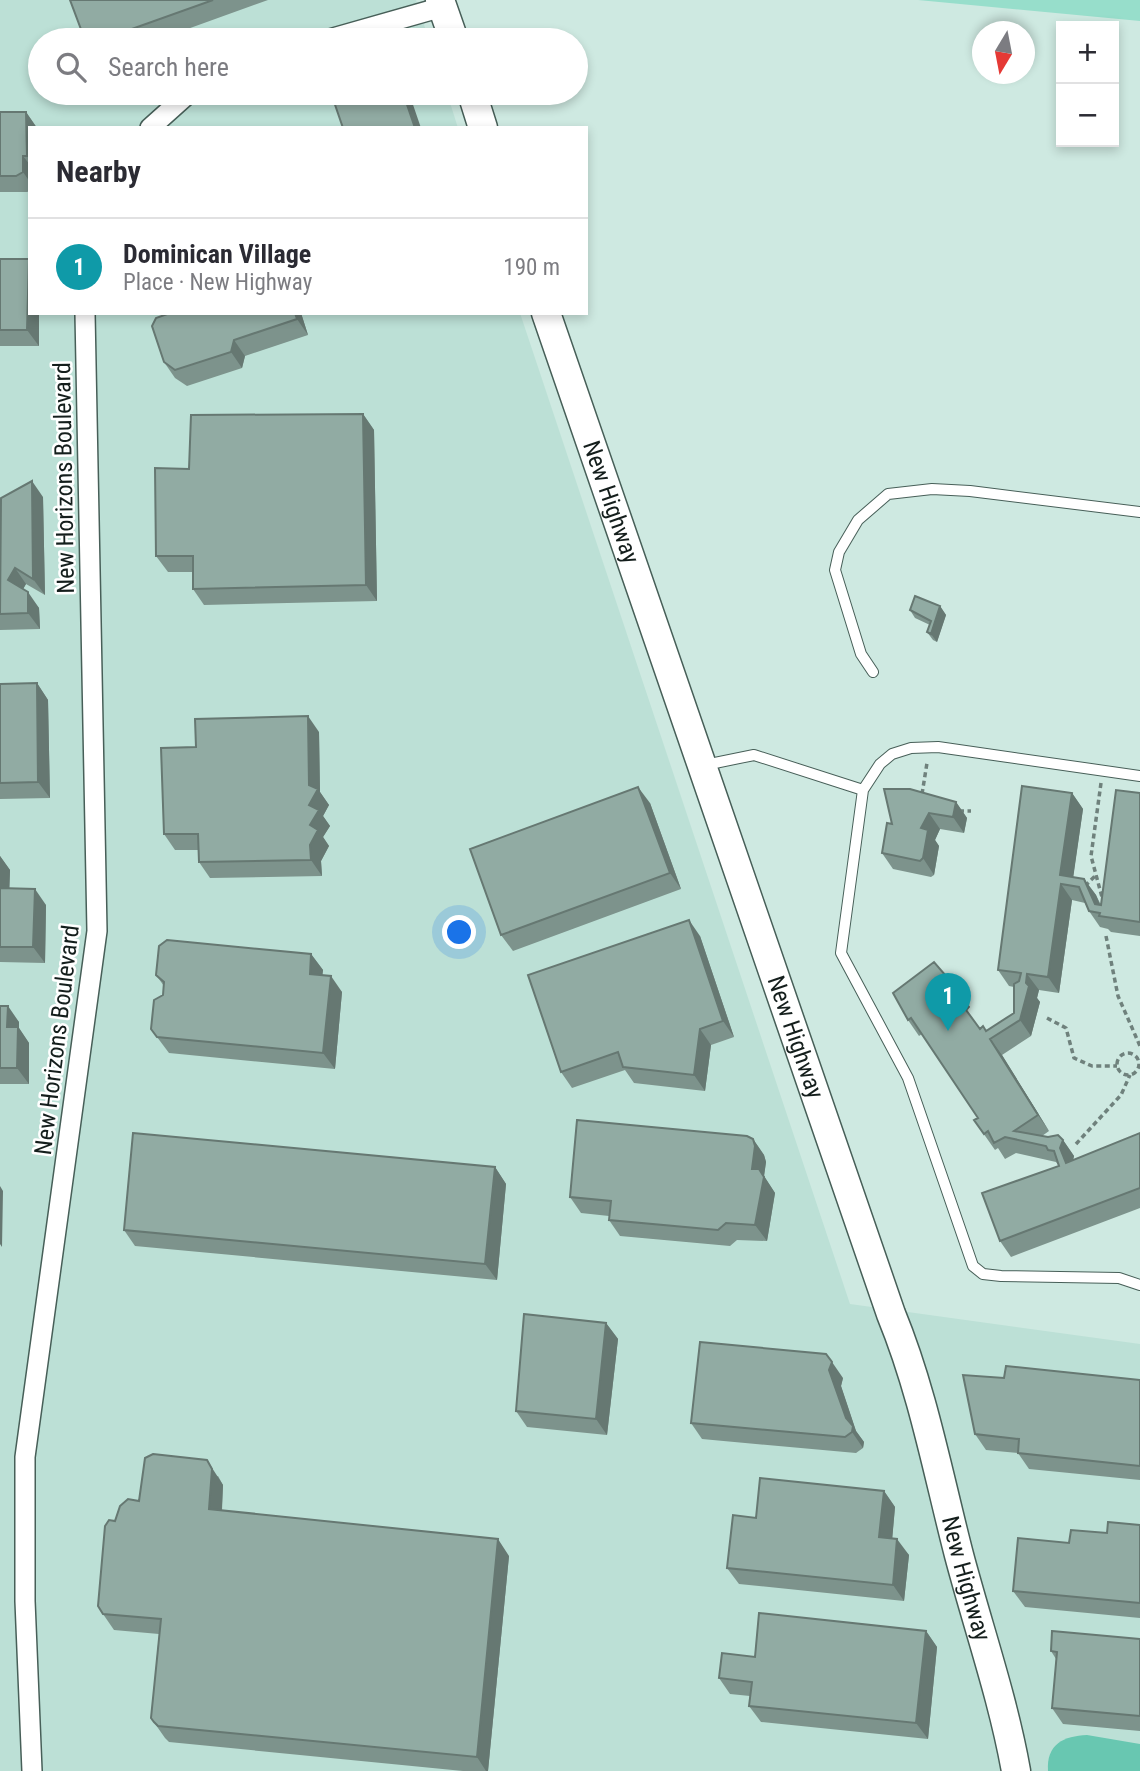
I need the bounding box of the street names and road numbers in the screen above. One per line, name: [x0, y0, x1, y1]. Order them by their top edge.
street label: New Horizons Boulevard: [48, 362, 80, 594]
street label: New Highway: [577, 437, 645, 567]
street label: New Horizons Boulevard: [29, 923, 85, 1157]
street label: New Highway: [762, 972, 830, 1102]
street label: New Highway: [936, 1513, 997, 1644]

